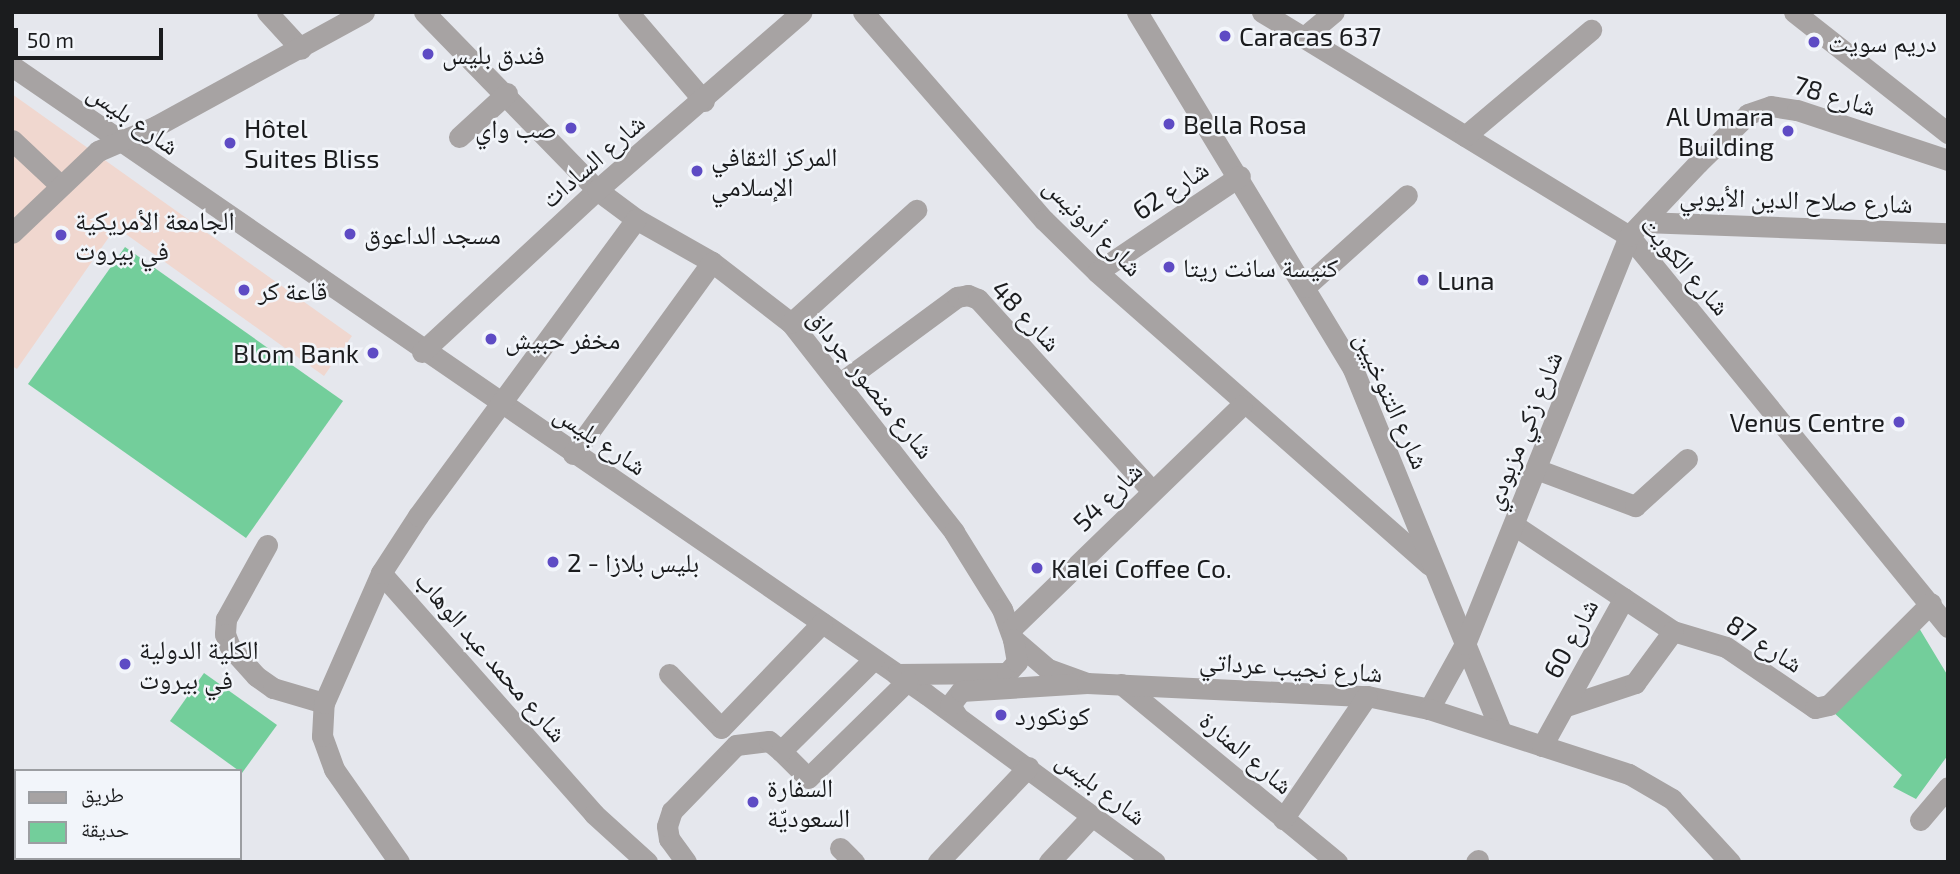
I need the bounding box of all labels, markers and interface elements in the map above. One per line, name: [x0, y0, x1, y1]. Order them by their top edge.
scale bar: [18, 14, 166, 58]
place label: Caracas 637: [1239, 20, 1381, 52]
place label: دريم سويت: [1828, 26, 1937, 58]
text: 50 m: [27, 27, 74, 52]
marker: Caracas 637: [1217, 28, 1233, 44]
marker: دريم سويت: [1806, 34, 1822, 50]
place label: فندق بليس: [442, 38, 545, 70]
marker: فندق بليس: [420, 46, 436, 62]
street label: شارع 78: [1790, 68, 1880, 122]
street label: شارع بليس: [82, 75, 186, 161]
place label: Al Umara Building: [1665, 100, 1774, 162]
street label: شارع السادات: [534, 106, 650, 214]
place label: Bella Rosa: [1183, 108, 1307, 140]
place label: Hôtel Suites Bliss: [244, 112, 379, 174]
place label: صب واي: [475, 112, 557, 144]
marker: Bella Rosa: [1161, 116, 1177, 132]
marker: صب واي: [563, 120, 579, 136]
marker: Al Umara Building: [1780, 123, 1796, 139]
marker: Hôtel Suites Bliss: [222, 135, 238, 151]
place label: المركز الثقافي الإسلامي: [711, 140, 838, 202]
street label: شارع 62: [1126, 152, 1214, 226]
marker: المركز الثقافي الإسلامي: [689, 163, 705, 179]
street label: شارع أدونيس: [1038, 170, 1150, 282]
street label: شارع صلاح الدين الأيوبي: [1679, 179, 1913, 219]
place label: الجامعة الأمريكية في بيروت: [75, 204, 235, 266]
street label: شارع الكويت: [1634, 209, 1738, 321]
place label: مسجد الداعوق: [364, 218, 501, 250]
marker: مسجد الداعوق: [342, 226, 358, 242]
marker: الجامعة الأمريكية في بيروت: [53, 227, 69, 243]
place label: كنيسة سانت ريتا: [1183, 251, 1338, 283]
marker: كنيسة سانت ريتا: [1161, 259, 1177, 275]
place label: Luna: [1437, 264, 1495, 296]
marker: Luna: [1415, 272, 1431, 288]
street label: شارع 48: [986, 273, 1068, 357]
place label: قاعة كر: [258, 274, 327, 306]
marker: قاعة كر: [236, 282, 252, 298]
street label: شارع منصور جرداق: [802, 302, 942, 464]
place label: مخفر حبيش: [505, 323, 620, 355]
street label: شارع التنوخيين: [1349, 327, 1437, 473]
marker: مخفر حبيش: [483, 331, 499, 347]
place label: Blom Bank: [233, 337, 359, 369]
marker: Blom Bank: [365, 345, 381, 361]
street label: شارع زكي مزبودي: [1476, 346, 1568, 514]
street label: شارع بليس: [549, 397, 653, 481]
place label: Venus Centre: [1729, 406, 1885, 438]
marker: Venus Centre: [1891, 414, 1907, 430]
street label: شارع 54: [1066, 455, 1148, 537]
place label: 2 - بليس بلازا: [567, 546, 699, 578]
place label: Kalei Coffee Co.: [1051, 552, 1232, 584]
marker: 2 - بليس بلازا: [545, 554, 561, 570]
marker: Kalei Coffee Co.: [1029, 560, 1045, 576]
street label: شارع محمد عبد الوهاب: [409, 564, 575, 748]
street label: شارع 60: [1536, 593, 1604, 683]
street label: شارع 87: [1721, 607, 1809, 679]
place label: الكلية الدولية في بيروت: [139, 633, 259, 694]
street label: شارع نجيب عرداتي: [1198, 644, 1384, 688]
marker: الكلية الدولية في بيروت: [117, 656, 133, 672]
place label: كونكورد: [1015, 699, 1090, 731]
street label: شارع المنارة: [1194, 704, 1300, 800]
marker: كونكورد: [993, 707, 1009, 723]
street label: شارع بليس: [1051, 743, 1153, 831]
legend: [14, 769, 242, 860]
place label: السفارة السعوديّة: [767, 771, 850, 832]
text: طريق: [81, 781, 124, 806]
marker: السفارة السعوديّة: [745, 794, 761, 810]
text: حديقة: [81, 816, 129, 841]

